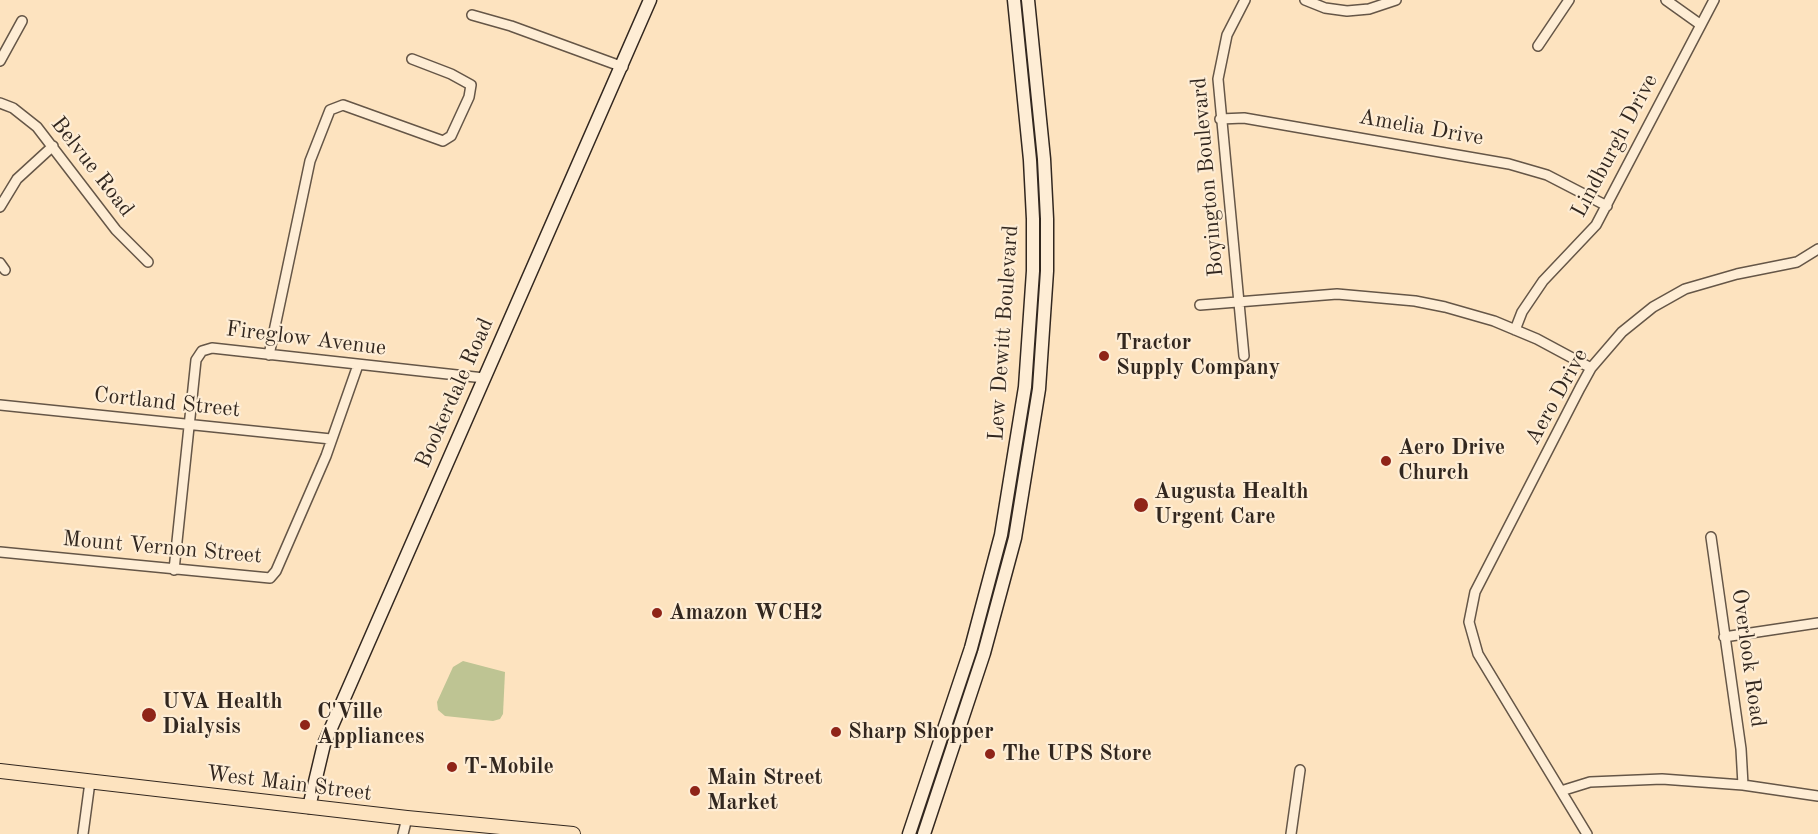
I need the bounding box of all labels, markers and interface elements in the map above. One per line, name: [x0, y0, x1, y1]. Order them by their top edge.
street label: Lindburgh Drive: [1566, 70, 1664, 222]
street label: Boyington Boulevard: [1186, 76, 1230, 278]
street label: Amelia Drive: [1357, 104, 1485, 152]
street label: Belvue Road: [45, 112, 139, 222]
street label: Lew Dewitt Boulevard: [983, 224, 1025, 442]
street label: Bookerdale Road: [410, 314, 500, 472]
street label: Fireglow Avenue: [224, 316, 388, 362]
place label: Tractor Supply Company: [1116, 330, 1280, 382]
street label: Aero Drive: [1520, 344, 1594, 450]
marker: Tractor Supply Company: [1097, 349, 1111, 363]
street label: Cortland Street: [93, 382, 241, 424]
place label: Aero Drive Church: [1398, 435, 1505, 487]
marker: Aero Drive Church: [1379, 454, 1393, 468]
place label: Augusta Health Urgent Care: [1154, 479, 1309, 530]
marker: Augusta Health Urgent Care: [1132, 496, 1150, 514]
street label: Mount Vernon Street: [61, 526, 263, 570]
street label: Overlook Road: [1725, 587, 1771, 729]
place label: Amazon WCH2: [669, 600, 823, 626]
marker: Amazon WCH2: [650, 606, 664, 620]
place label: UVA Health Dialysis: [162, 689, 282, 740]
place label: C'Ville Appliances: [317, 699, 424, 750]
marker: UVA Health Dialysis: [140, 706, 158, 724]
marker: C'Ville Appliances: [298, 718, 312, 732]
place label: Sharp Shopper: [848, 719, 994, 745]
marker: Sharp Shopper: [829, 725, 843, 739]
place label: The UPS Store: [1002, 741, 1152, 767]
marker: The UPS Store: [983, 747, 997, 761]
place label: T-Mobile: [464, 754, 554, 780]
marker: T-Mobile: [445, 760, 459, 774]
street label: West Main Street: [205, 761, 373, 807]
place label: Main Street Market: [707, 765, 823, 816]
marker: Main Street Market: [688, 784, 702, 798]

